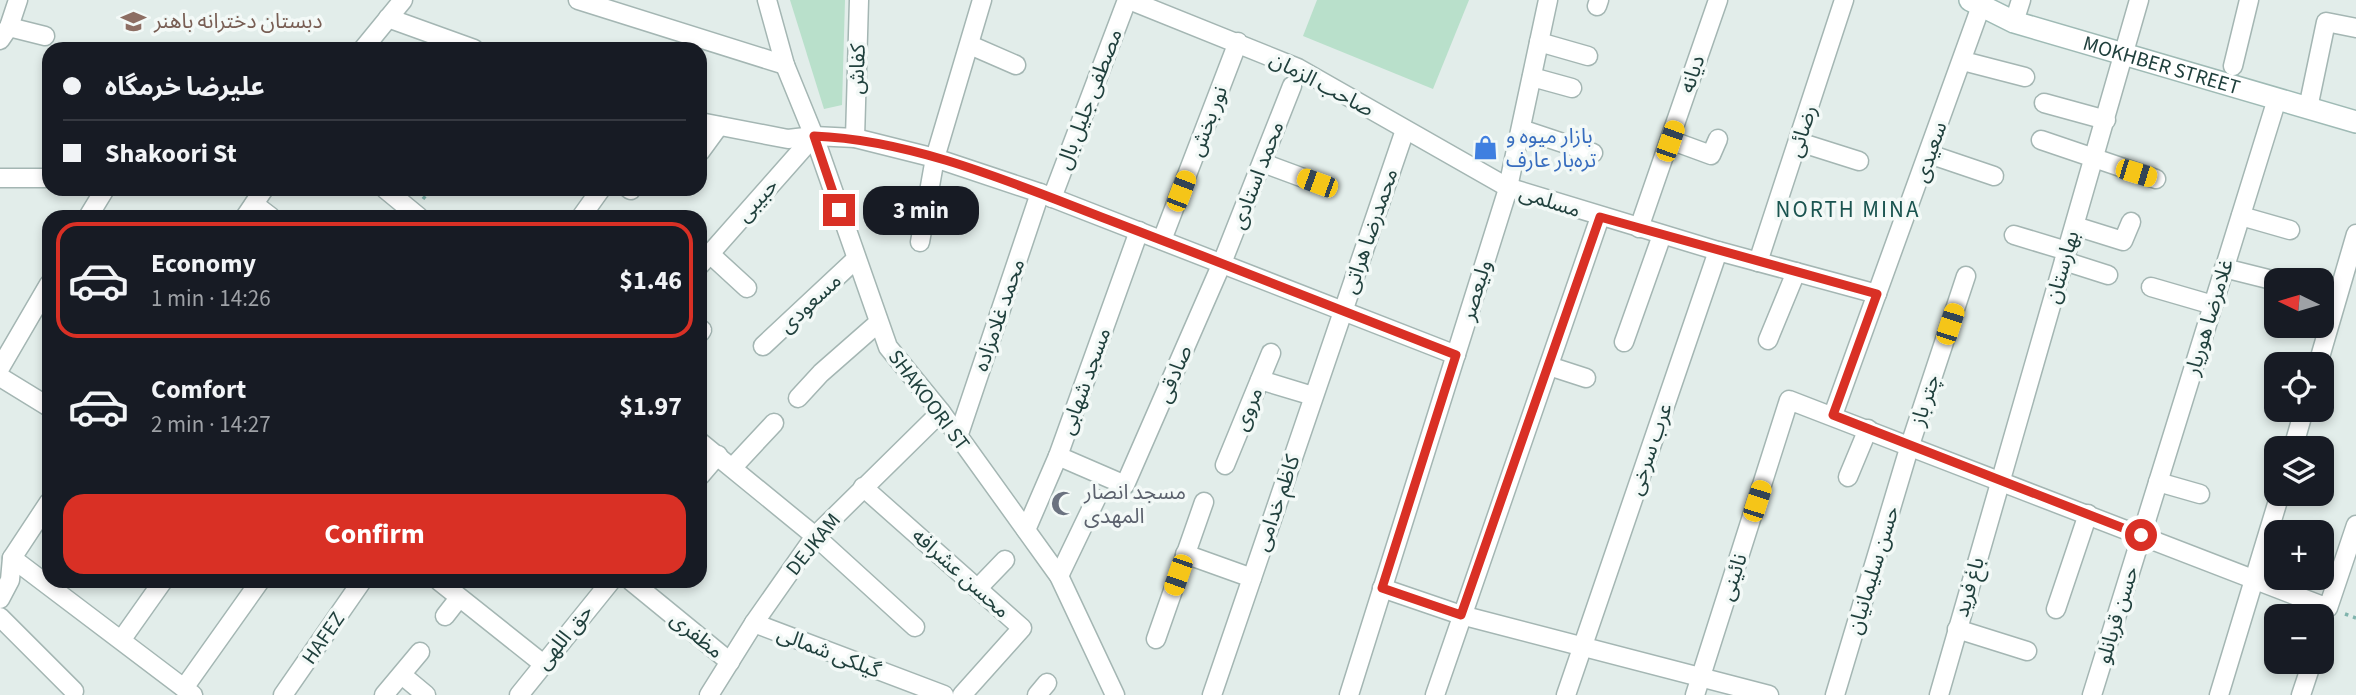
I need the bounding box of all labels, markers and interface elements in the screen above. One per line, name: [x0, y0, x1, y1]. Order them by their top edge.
place label: دبستان دخترانه باهنر: [153, 6, 322, 36]
school or university icon: دبستان دخترانه باهنر: [120, 7, 148, 35]
street label: مصطفی جلیل بال: [1048, 24, 1130, 174]
street label: MOKHBER STREET: [2080, 28, 2244, 102]
street label: کفاش: [841, 43, 873, 95]
street label: صاحب الزمان: [1265, 44, 1379, 124]
street label: دیانه: [1672, 51, 1712, 97]
text: علیرضا خرمگاه: [105, 68, 265, 105]
street label: نور بخش: [1181, 81, 1235, 161]
street label: رضائی: [1780, 101, 1824, 161]
street label: محمد استادی: [1223, 117, 1291, 233]
car: [1654, 118, 1687, 164]
street label: سعیدی: [1906, 118, 1954, 186]
place label: بازار میوه و تره‌بار عارف: [1506, 121, 1596, 175]
shop icon: بازار میوه و تره‌بار عارف: [1472, 134, 1500, 162]
text: Shakoori St: [105, 135, 237, 172]
car: [2113, 157, 2160, 189]
street label: محمدرضا هراتی: [1335, 164, 1405, 298]
car: [1294, 166, 1341, 200]
car: [1164, 168, 1199, 214]
street label: حبیبی: [729, 171, 785, 229]
street label: مسلمی: [1516, 177, 1584, 225]
callout: 3 min: [864, 186, 979, 234]
district label: NORTH MINA: [1776, 193, 1921, 226]
route end: [823, 194, 855, 226]
text: 3 min: [893, 194, 949, 227]
street label: بهارستان: [2037, 227, 2087, 307]
text: Economy: [151, 245, 256, 282]
icon: car: [67, 249, 130, 312]
street label: محمد غلامزاده: [966, 255, 1032, 375]
street label: غلامرضا هوریار: [2177, 255, 2241, 380]
street label: ولیعصر: [1452, 256, 1499, 325]
text: $1.46: [619, 262, 682, 299]
street label: مسعودی: [772, 266, 848, 340]
north arrow: [2264, 268, 2334, 338]
map controls: [2264, 268, 2334, 674]
text: 1 min · 14:26: [151, 282, 271, 315]
car: [1934, 301, 1967, 347]
street label: مسجد شهابی: [1052, 323, 1118, 439]
street label: صادقی: [1148, 341, 1200, 407]
street label: SHAKOORI ST: [881, 343, 977, 457]
button: locate: [2264, 352, 2334, 422]
text: Comfort: [151, 371, 246, 408]
street label: چتر باز: [1902, 371, 1947, 430]
icon: car: [67, 375, 130, 438]
street label: مروی: [1226, 383, 1270, 435]
text: $1.97: [619, 388, 682, 425]
street label: عرب سرخی: [1620, 399, 1680, 499]
text: 2 min · 14:27: [151, 408, 271, 441]
button: layers: [2264, 436, 2334, 506]
street label: کاظم خدامی: [1247, 451, 1308, 555]
place label: مسجد انصار المهدی: [1083, 477, 1186, 531]
car: [1741, 478, 1774, 524]
mosque icon: مسجد انصار المهدی: [1050, 490, 1078, 518]
button: Confirm: [63, 494, 686, 574]
street label: حسن سلیمانیان: [1839, 502, 1907, 638]
street label: DEJKAM: [778, 506, 848, 582]
route start: [2125, 519, 2157, 551]
button: +: [2264, 520, 2334, 590]
street label: محسن عشرافه: [905, 521, 1017, 625]
street label: نائینی: [1711, 550, 1755, 604]
car: [1162, 552, 1195, 598]
street label: باغ فرید: [1946, 553, 1992, 621]
street label: حسن قربانلو: [2088, 563, 2146, 667]
street label: حق اللهی: [528, 598, 600, 676]
street label: مظفری: [664, 604, 730, 666]
button: −: [2264, 604, 2334, 674]
street label: HAFEZ: [294, 606, 352, 670]
street label: گيلکی شمالی: [773, 619, 885, 686]

